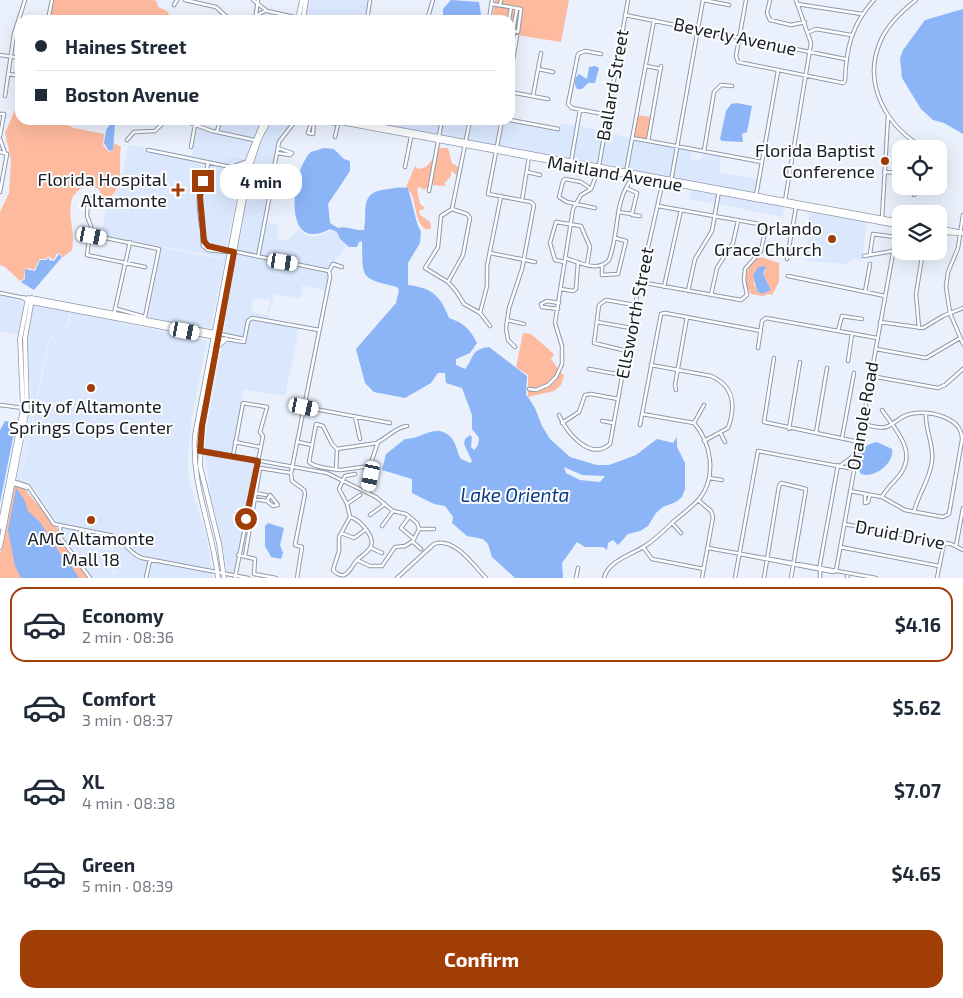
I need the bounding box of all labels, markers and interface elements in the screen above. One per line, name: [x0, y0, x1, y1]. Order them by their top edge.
street label: Beverly Avenue: [672, 12, 799, 60]
street label: Ballard Street: [591, 27, 633, 142]
text: Haines Street: [65, 35, 187, 58]
text: Boston Avenue: [65, 83, 199, 106]
place label: Florida Baptist Conference: [755, 139, 875, 182]
map controls: [892, 140, 947, 260]
button: locate: [892, 140, 947, 195]
street label: Maitland Avenue: [546, 150, 684, 196]
marker: Florida Baptist Conference: [879, 155, 891, 167]
callout: 4 min: [220, 164, 303, 198]
place label: Florida Hospital Altamonte: [37, 168, 168, 211]
route end: [192, 170, 214, 192]
text: 4 min: [240, 172, 282, 191]
marker: Florida Hospital Altamonte: [171, 183, 185, 197]
button: layers: [892, 205, 947, 260]
place label: Orlando Grace Church: [714, 217, 822, 260]
car: [75, 226, 108, 246]
marker: Orlando Grace Church: [826, 233, 838, 245]
street label: Ellsworth Street: [610, 245, 658, 380]
car: [267, 252, 298, 272]
car: [168, 321, 201, 341]
street label: Oranole Road: [842, 360, 882, 472]
marker: City of Altamonte Springs Cops Center: [85, 382, 97, 394]
place label: City of Altamonte Springs Cops Center: [9, 395, 173, 438]
car: [287, 397, 320, 417]
car: [360, 460, 381, 492]
water label: Lake Orienta: [461, 483, 569, 506]
route start: [235, 508, 257, 530]
marker: AMC Altamonte Mall 18: [85, 514, 97, 526]
street label: Druid Drive: [853, 515, 947, 553]
place label: AMC Altamonte Mall 18: [28, 527, 154, 570]
icon: car: [22, 602, 67, 647]
text: Economy: [82, 604, 164, 627]
text: $4.16: [895, 613, 941, 636]
text: 2 min · 08:36: [82, 627, 174, 646]
icon: car: [22, 685, 67, 730]
text: Comfort: [82, 687, 156, 710]
text: $5.62: [893, 696, 941, 719]
text: 3 min · 08:37: [82, 710, 173, 729]
icon: car: [22, 768, 67, 813]
text: XL: [82, 770, 104, 793]
text: $7.07: [894, 779, 941, 802]
text: 4 min · 08:38: [82, 793, 175, 812]
icon: car: [22, 851, 67, 896]
text: Green: [82, 853, 135, 876]
text: $4.65: [892, 862, 941, 885]
text: 5 min · 08:39: [82, 876, 174, 895]
button: Confirm: [20, 930, 943, 988]

